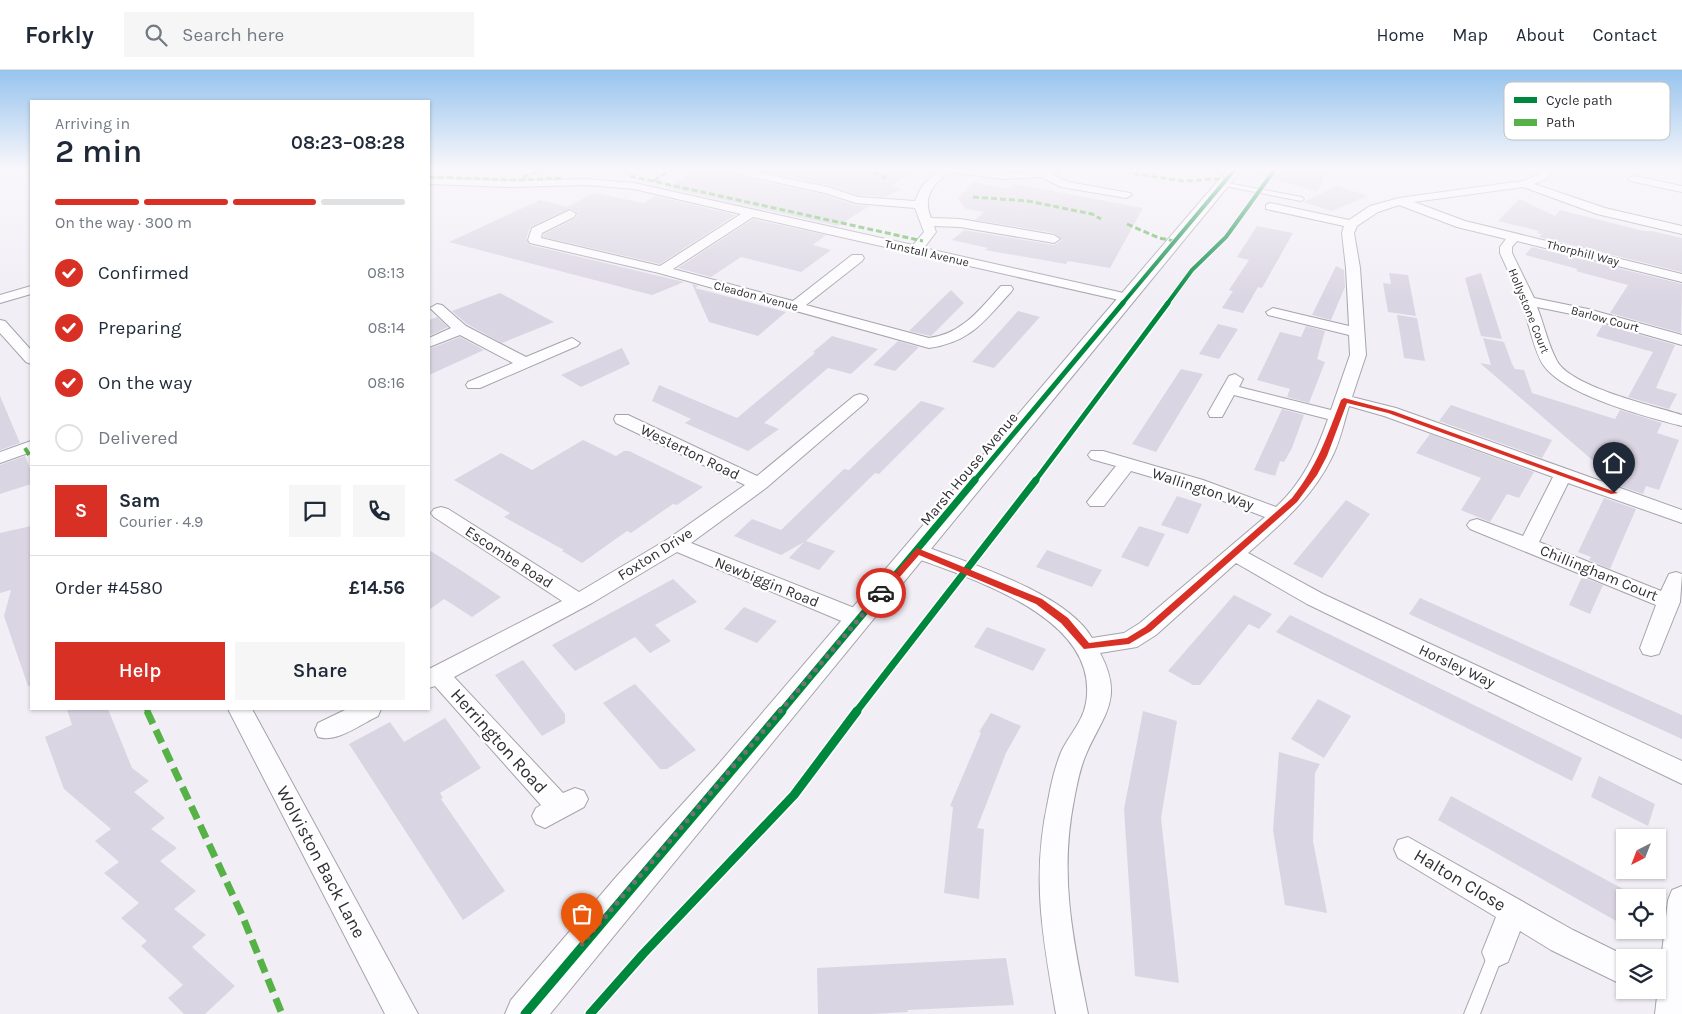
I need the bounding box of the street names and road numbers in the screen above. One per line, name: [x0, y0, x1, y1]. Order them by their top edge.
street label: Tunstall Avenue: [883, 236, 971, 270]
street label: Thorphill Way: [1545, 237, 1621, 269]
street label: Hollystone Court: [1506, 266, 1553, 356]
street label: Cleadon Avenue: [712, 278, 800, 314]
street label: Barlow Court: [1569, 303, 1641, 335]
street label: Marsh House Avenue: [916, 409, 1022, 529]
street label: Westerton Road: [637, 420, 743, 484]
street label: Wallington Way: [1150, 464, 1256, 514]
street label: Escombe Road: [462, 522, 556, 592]
street label: Foxton Drive: [614, 524, 696, 584]
street label: Chillingham Court: [1537, 541, 1661, 605]
street label: Newbiggin Road: [712, 553, 822, 611]
street label: Horsley Way: [1416, 640, 1498, 692]
street label: Herrington Road: [446, 684, 552, 798]
street label: Wolviston Back Lane: [272, 782, 370, 942]
street label: Halton Close: [1410, 844, 1510, 916]

